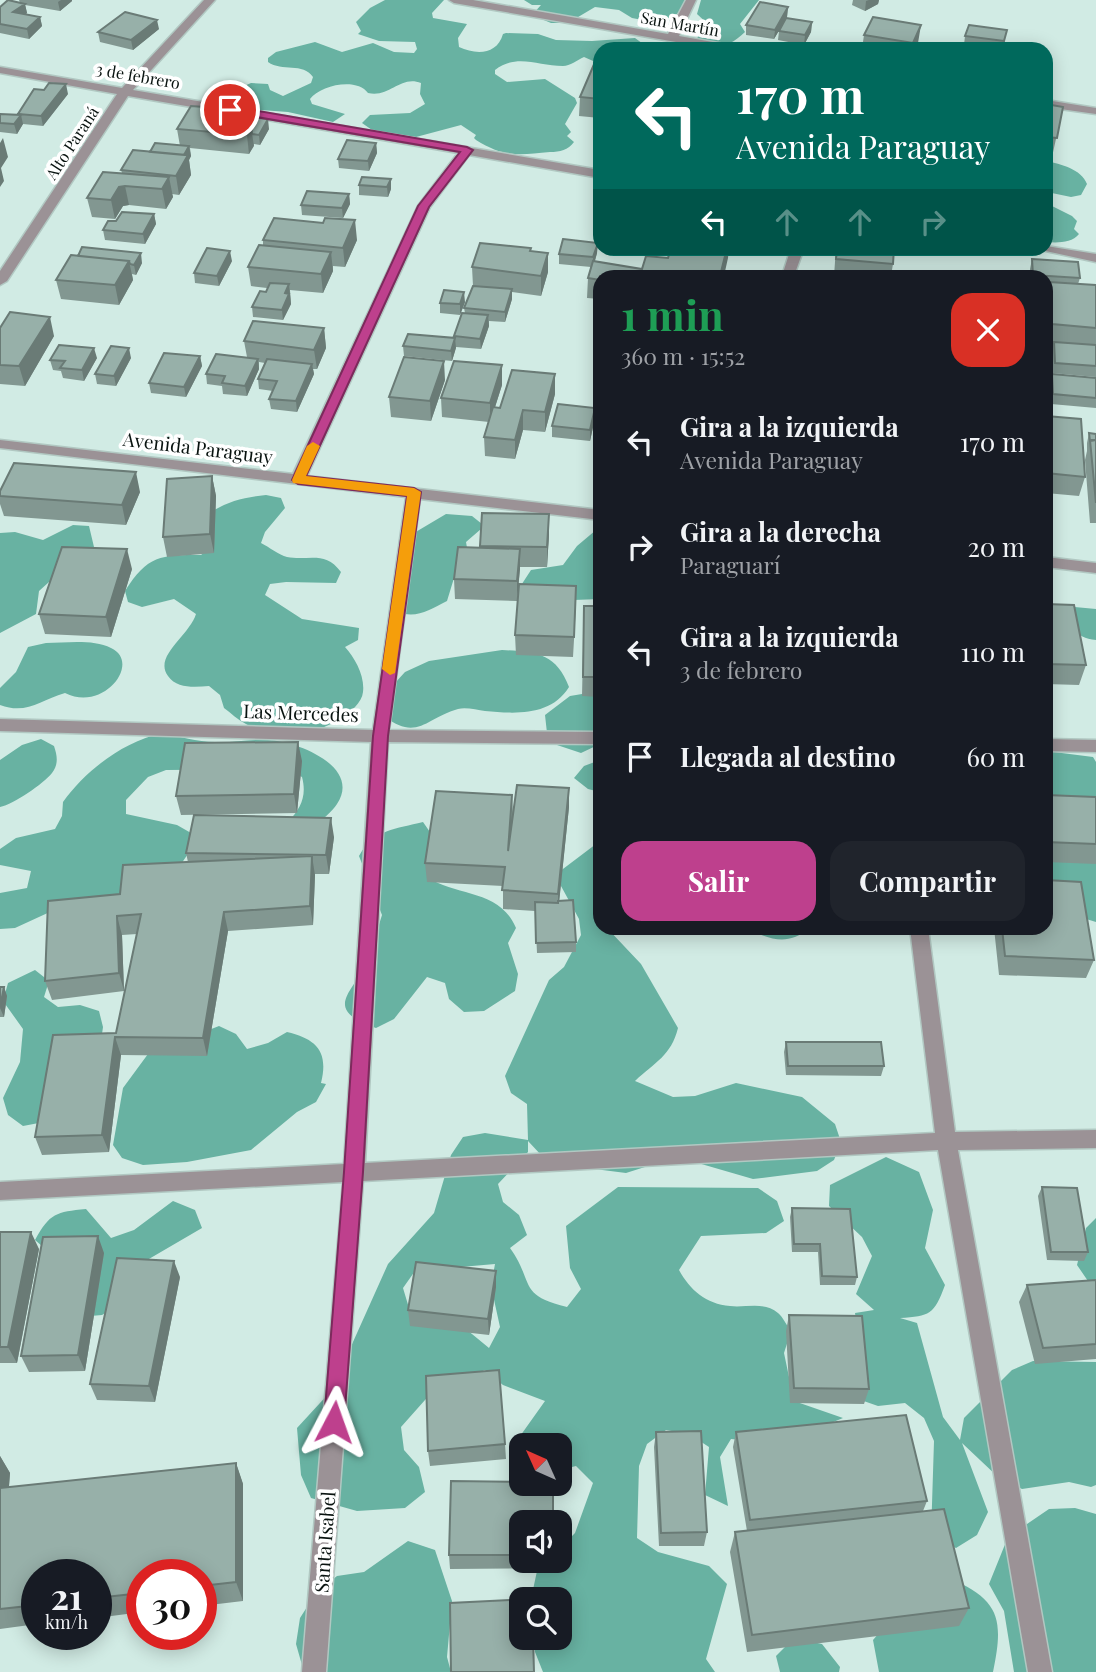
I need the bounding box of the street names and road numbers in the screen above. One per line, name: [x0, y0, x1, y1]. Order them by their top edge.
street label: San Martín: [639, 6, 721, 41]
street label: 3 de febrero: [94, 58, 182, 93]
street label: Alto Paraná: [40, 102, 103, 184]
street label: Avenida Paraguay: [121, 425, 275, 469]
street label: Las Mercedes: [243, 697, 359, 727]
street label: Santa Isabel: [307, 1490, 341, 1594]

